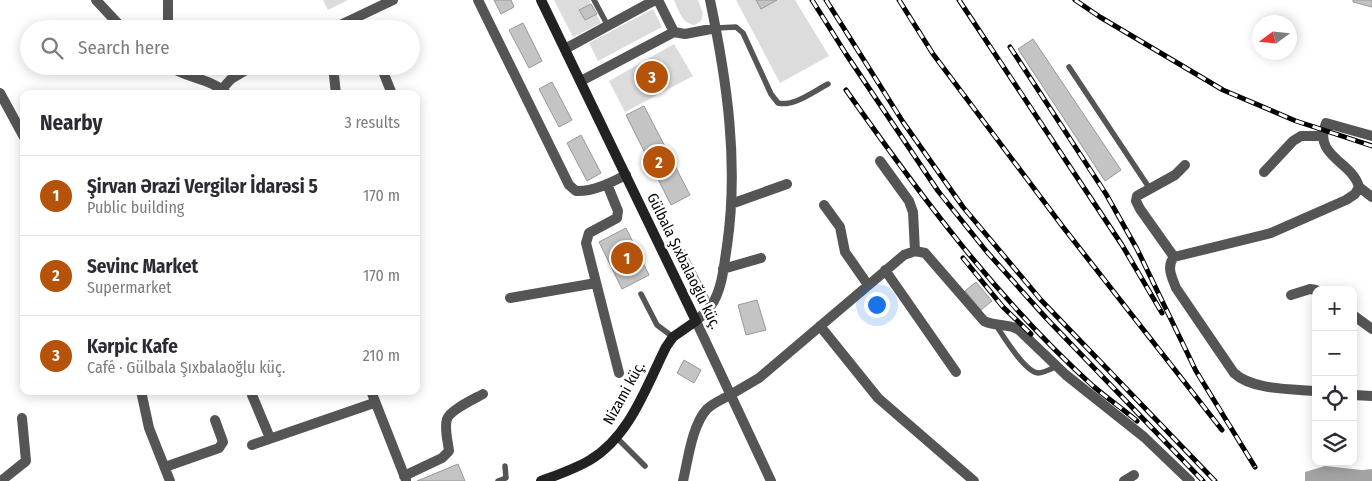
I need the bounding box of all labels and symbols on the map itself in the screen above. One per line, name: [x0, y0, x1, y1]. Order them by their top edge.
north arrow: [1252, 15, 1297, 60]
pin: 3: [636, 58, 668, 96]
pin: 2: [643, 143, 675, 181]
street label: Gülbala Şıxbalaoğlu küç.: [643, 190, 725, 332]
pin: 1: [611, 239, 643, 277]
your location: [864, 292, 890, 318]
street label: Nizami küç.: [599, 358, 649, 428]

